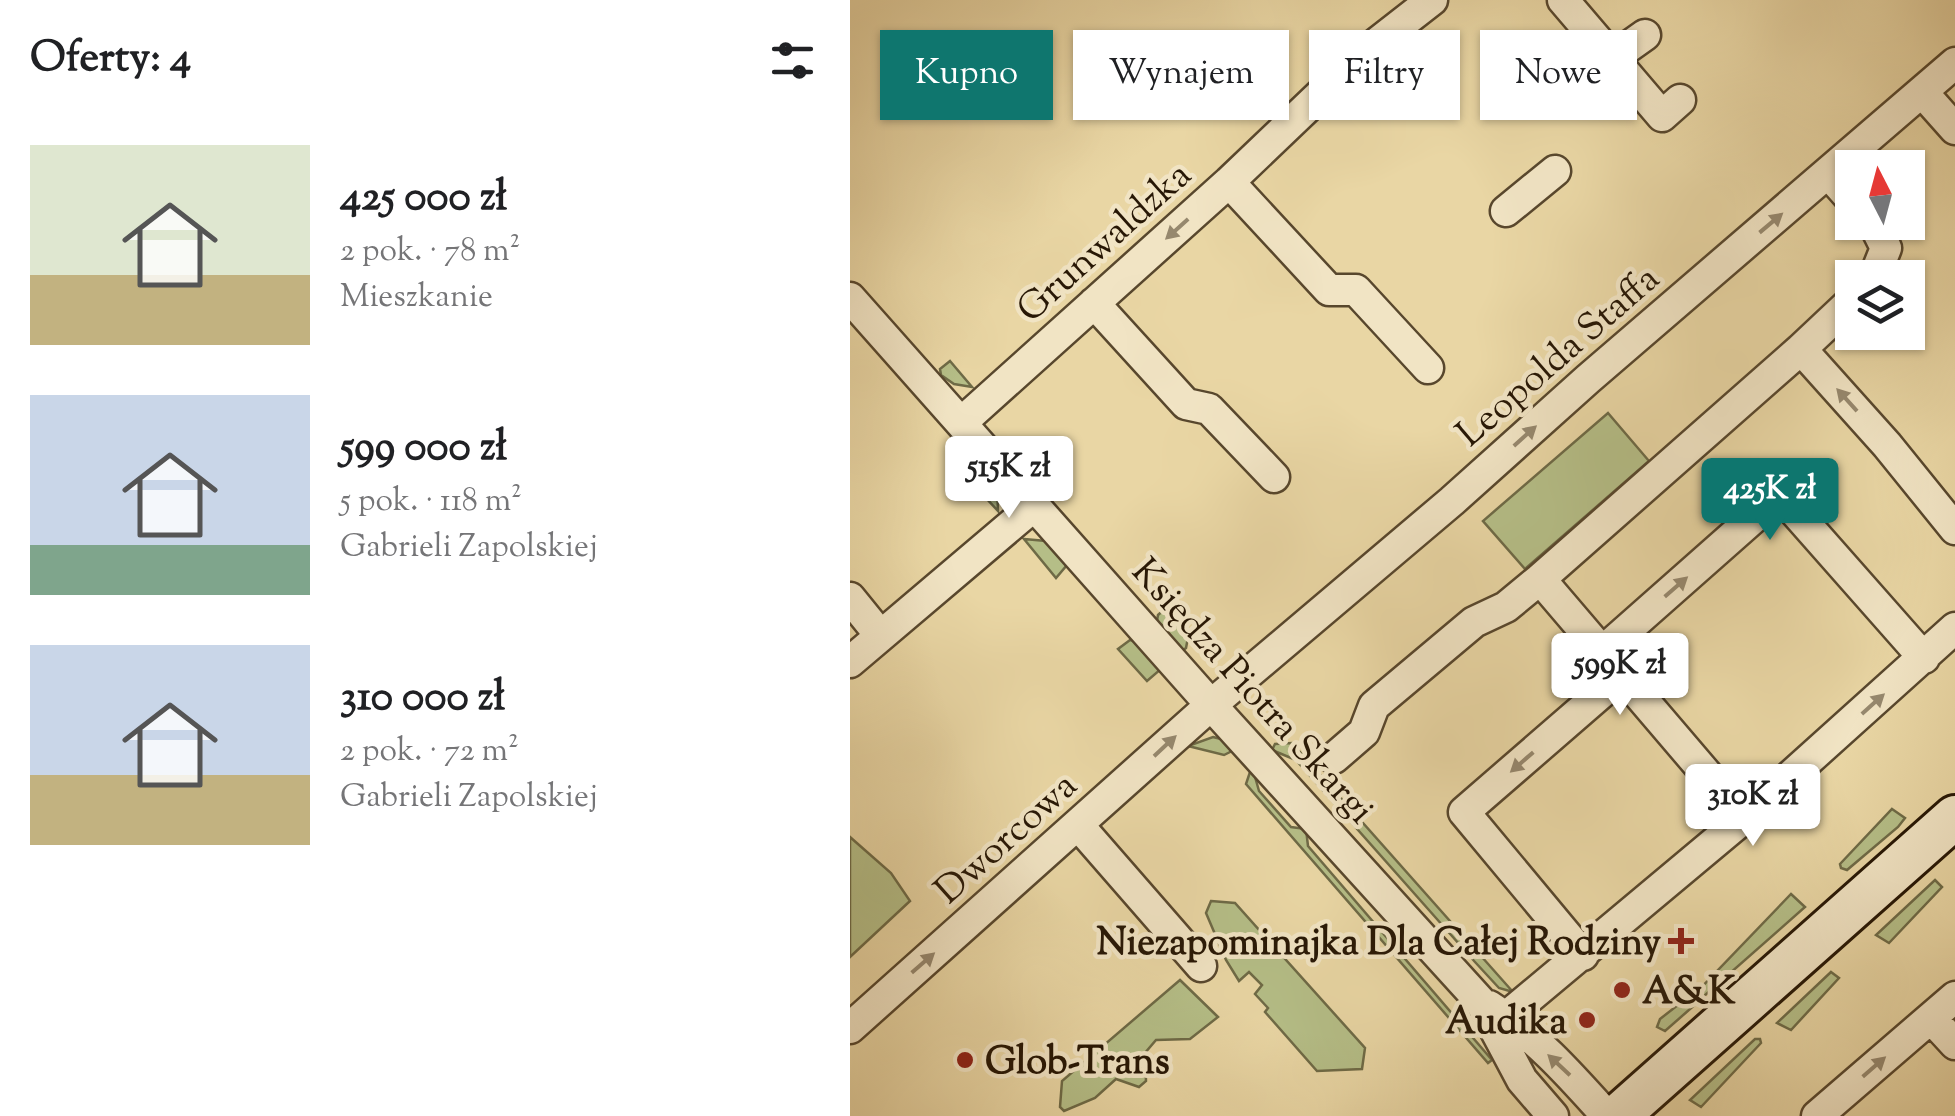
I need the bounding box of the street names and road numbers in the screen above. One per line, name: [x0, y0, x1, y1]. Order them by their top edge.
street label: Grunwaldzka: [1006, 151, 1205, 337]
street label: Leopolda Staffa: [1446, 254, 1673, 462]
street label: Księdza Piotra Skargi: [1117, 548, 1385, 838]
street label: Dworcowa: [924, 761, 1091, 919]

